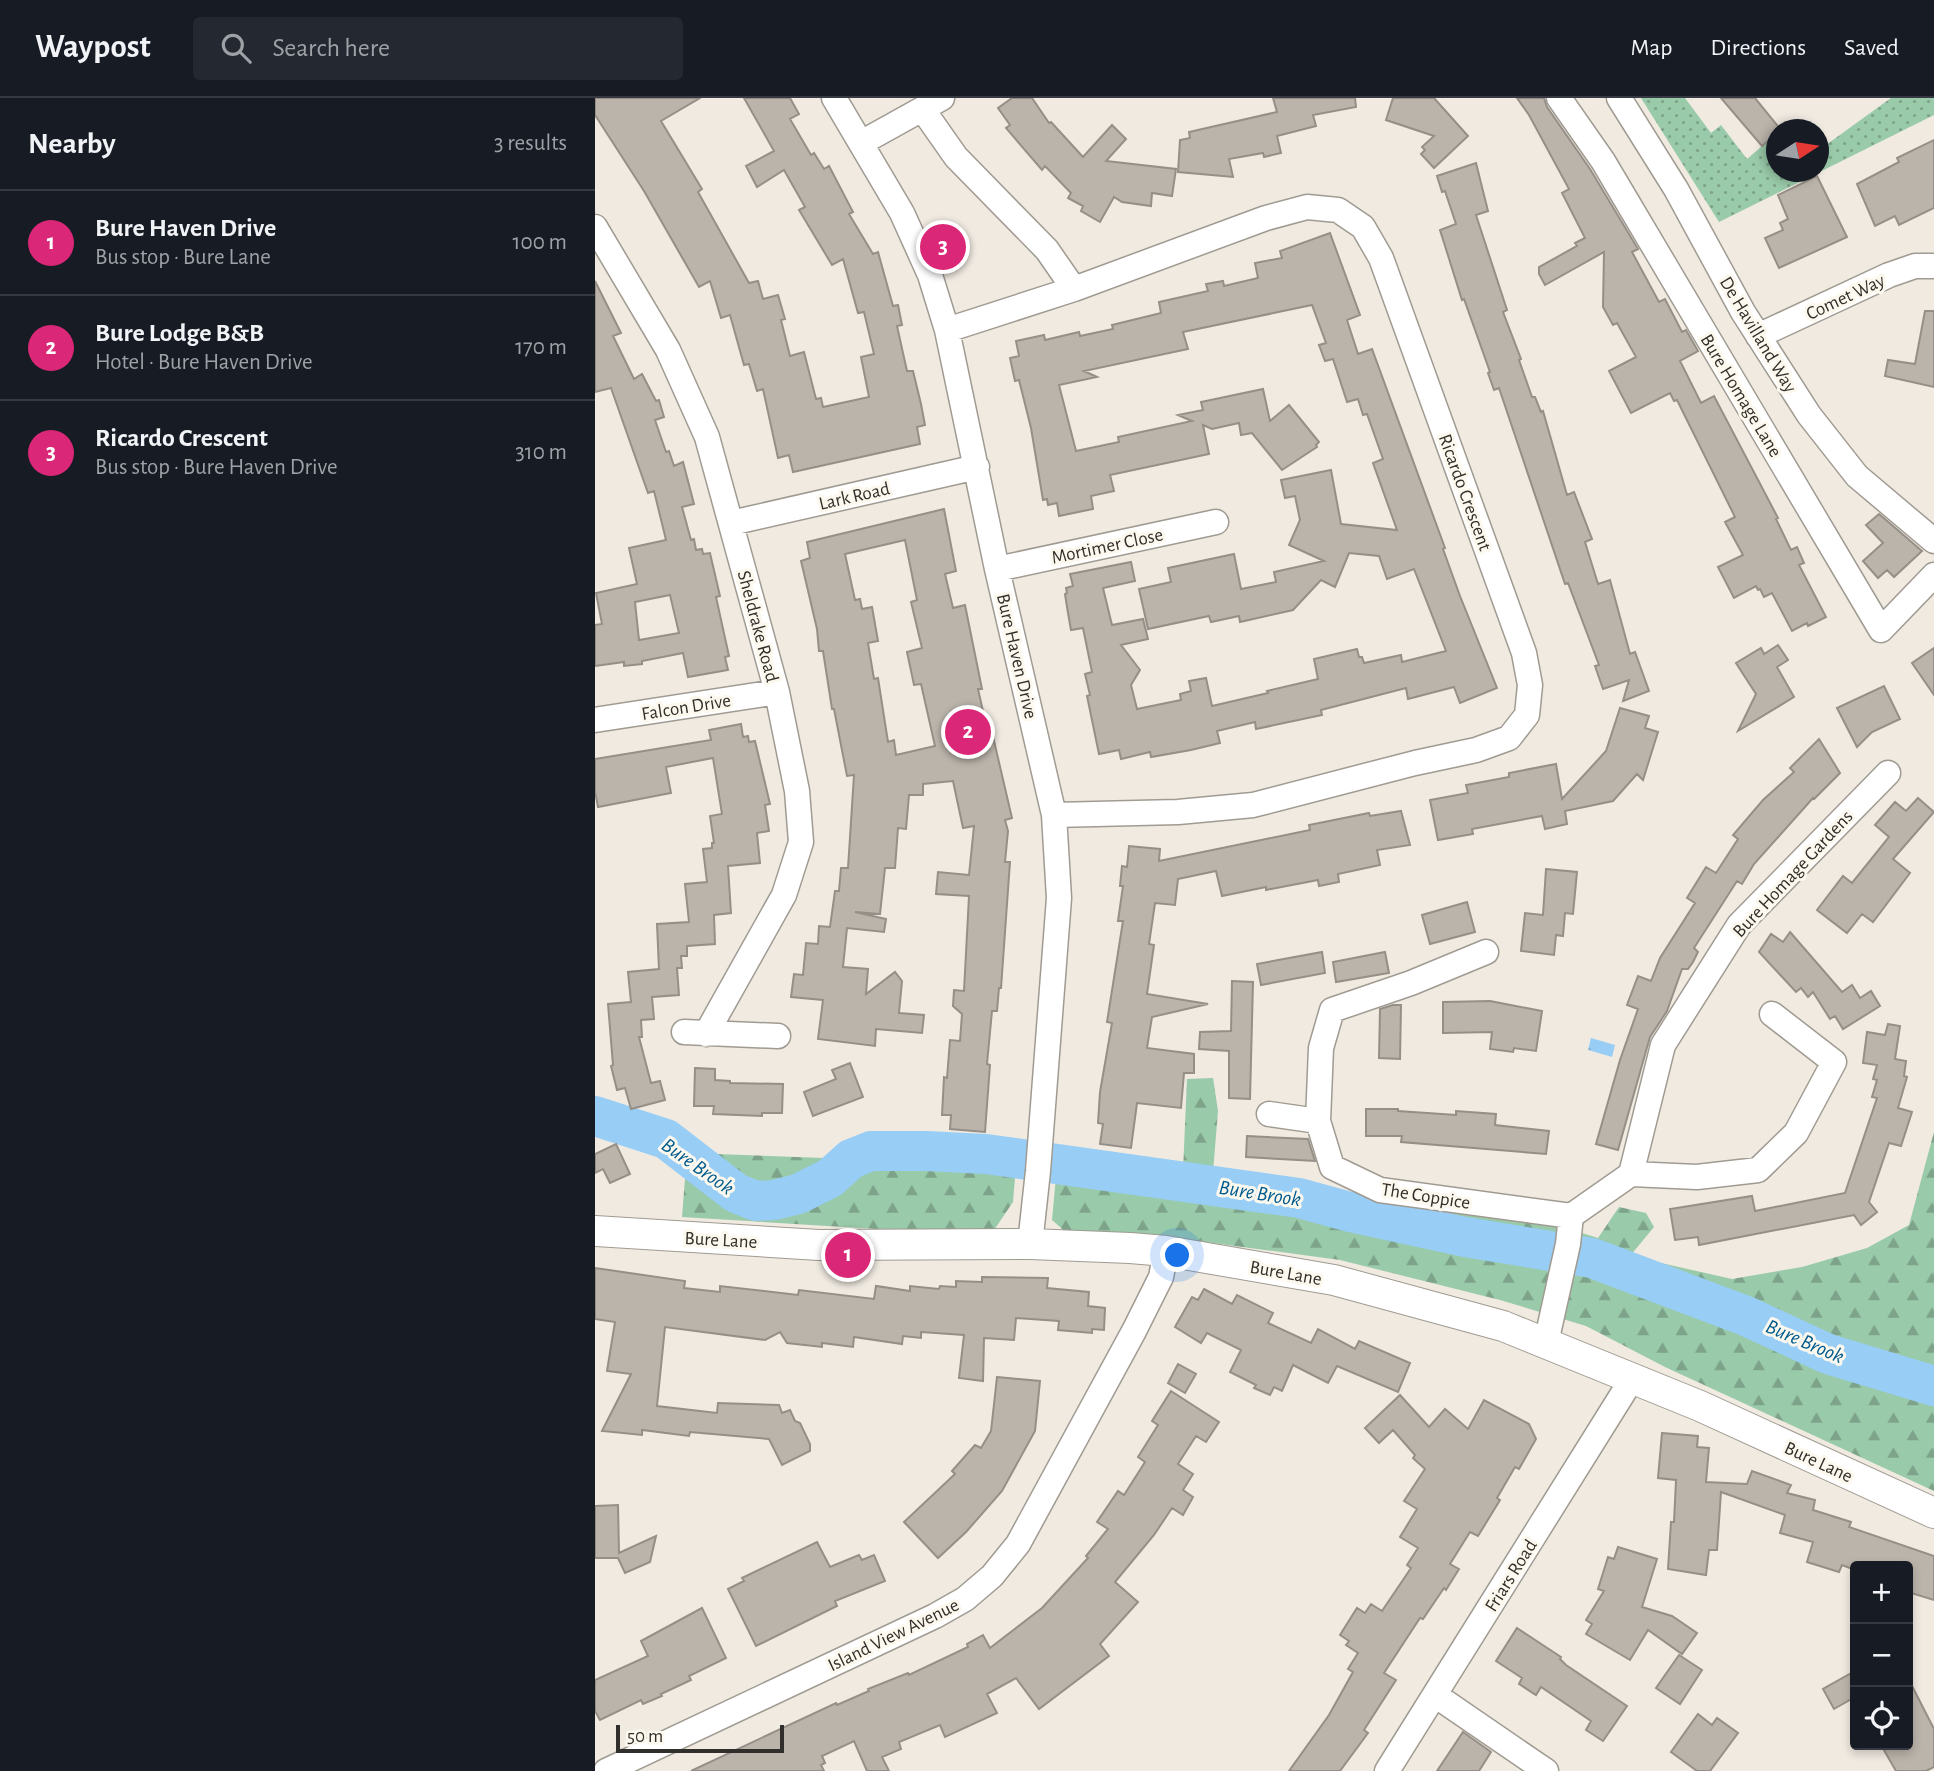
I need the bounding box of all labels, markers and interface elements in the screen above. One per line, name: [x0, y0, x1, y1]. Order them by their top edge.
search box: [193, 17, 683, 80]
icon: search: [217, 29, 255, 67]
text: Waypost: [35, 31, 151, 64]
text: Search here: [273, 35, 390, 61]
text: Map: [1630, 36, 1672, 60]
text: Directions: [1710, 36, 1806, 60]
text: Saved: [1844, 36, 1899, 60]
north arrow: [1766, 119, 1829, 182]
text: Nearby: [28, 129, 116, 159]
text: 3 results: [494, 132, 567, 155]
text: Bure Haven Drive: [95, 215, 276, 241]
pin: 3: [920, 221, 966, 273]
text: 1: [47, 231, 55, 254]
text: 100 m: [513, 231, 567, 254]
text: Bus stop · Bure Lane: [95, 246, 271, 269]
street label: Comet Way: [1803, 271, 1888, 324]
street label: De Havilland Way: [1716, 274, 1800, 396]
text: Bure Lodge B&B: [95, 320, 264, 346]
street label: Bure Homage Lane: [1697, 331, 1785, 461]
text: 2: [46, 336, 56, 359]
text: 170 m: [515, 336, 567, 359]
text: Hotel · Bure Haven Drive: [95, 351, 313, 374]
text: Ricardo Crescent: [95, 425, 268, 451]
street label: Ricardo Crescent: [1435, 432, 1494, 553]
text: 3: [46, 441, 56, 464]
text: 310 m: [515, 441, 567, 464]
text: Bus stop · Bure Haven Drive: [95, 456, 338, 479]
street label: Lark Road: [817, 479, 892, 514]
street label: Mortimer Close: [1050, 525, 1165, 568]
street label: Sheldrake Road: [734, 569, 782, 684]
street label: Bure Haven Drive: [993, 592, 1040, 721]
street label: Falcon Drive: [640, 691, 732, 724]
pin: 2: [945, 706, 991, 758]
street label: Bure Homage Gardens: [1730, 807, 1857, 941]
water label: Bure Brook: [658, 1134, 738, 1199]
water label: Bure Brook: [1217, 1177, 1303, 1210]
street label: The Coppice: [1380, 1180, 1472, 1213]
street label: Bure Lane: [684, 1229, 758, 1252]
pin: 1: [825, 1229, 871, 1281]
your location: [1160, 1238, 1194, 1272]
street label: Bure Lane: [1248, 1258, 1323, 1289]
water label: Bure Brook: [1763, 1316, 1847, 1367]
street label: Bure Lane: [1781, 1438, 1855, 1486]
street label: Friars Road: [1482, 1536, 1541, 1615]
map controls: [1850, 1561, 1913, 1750]
button: +: [1850, 1561, 1913, 1624]
street label: Island View Avenue: [825, 1595, 962, 1675]
button: −: [1850, 1624, 1913, 1687]
button: locate: [1850, 1687, 1913, 1750]
scale bar: [616, 1722, 784, 1754]
text: 50 m: [627, 1727, 663, 1746]

